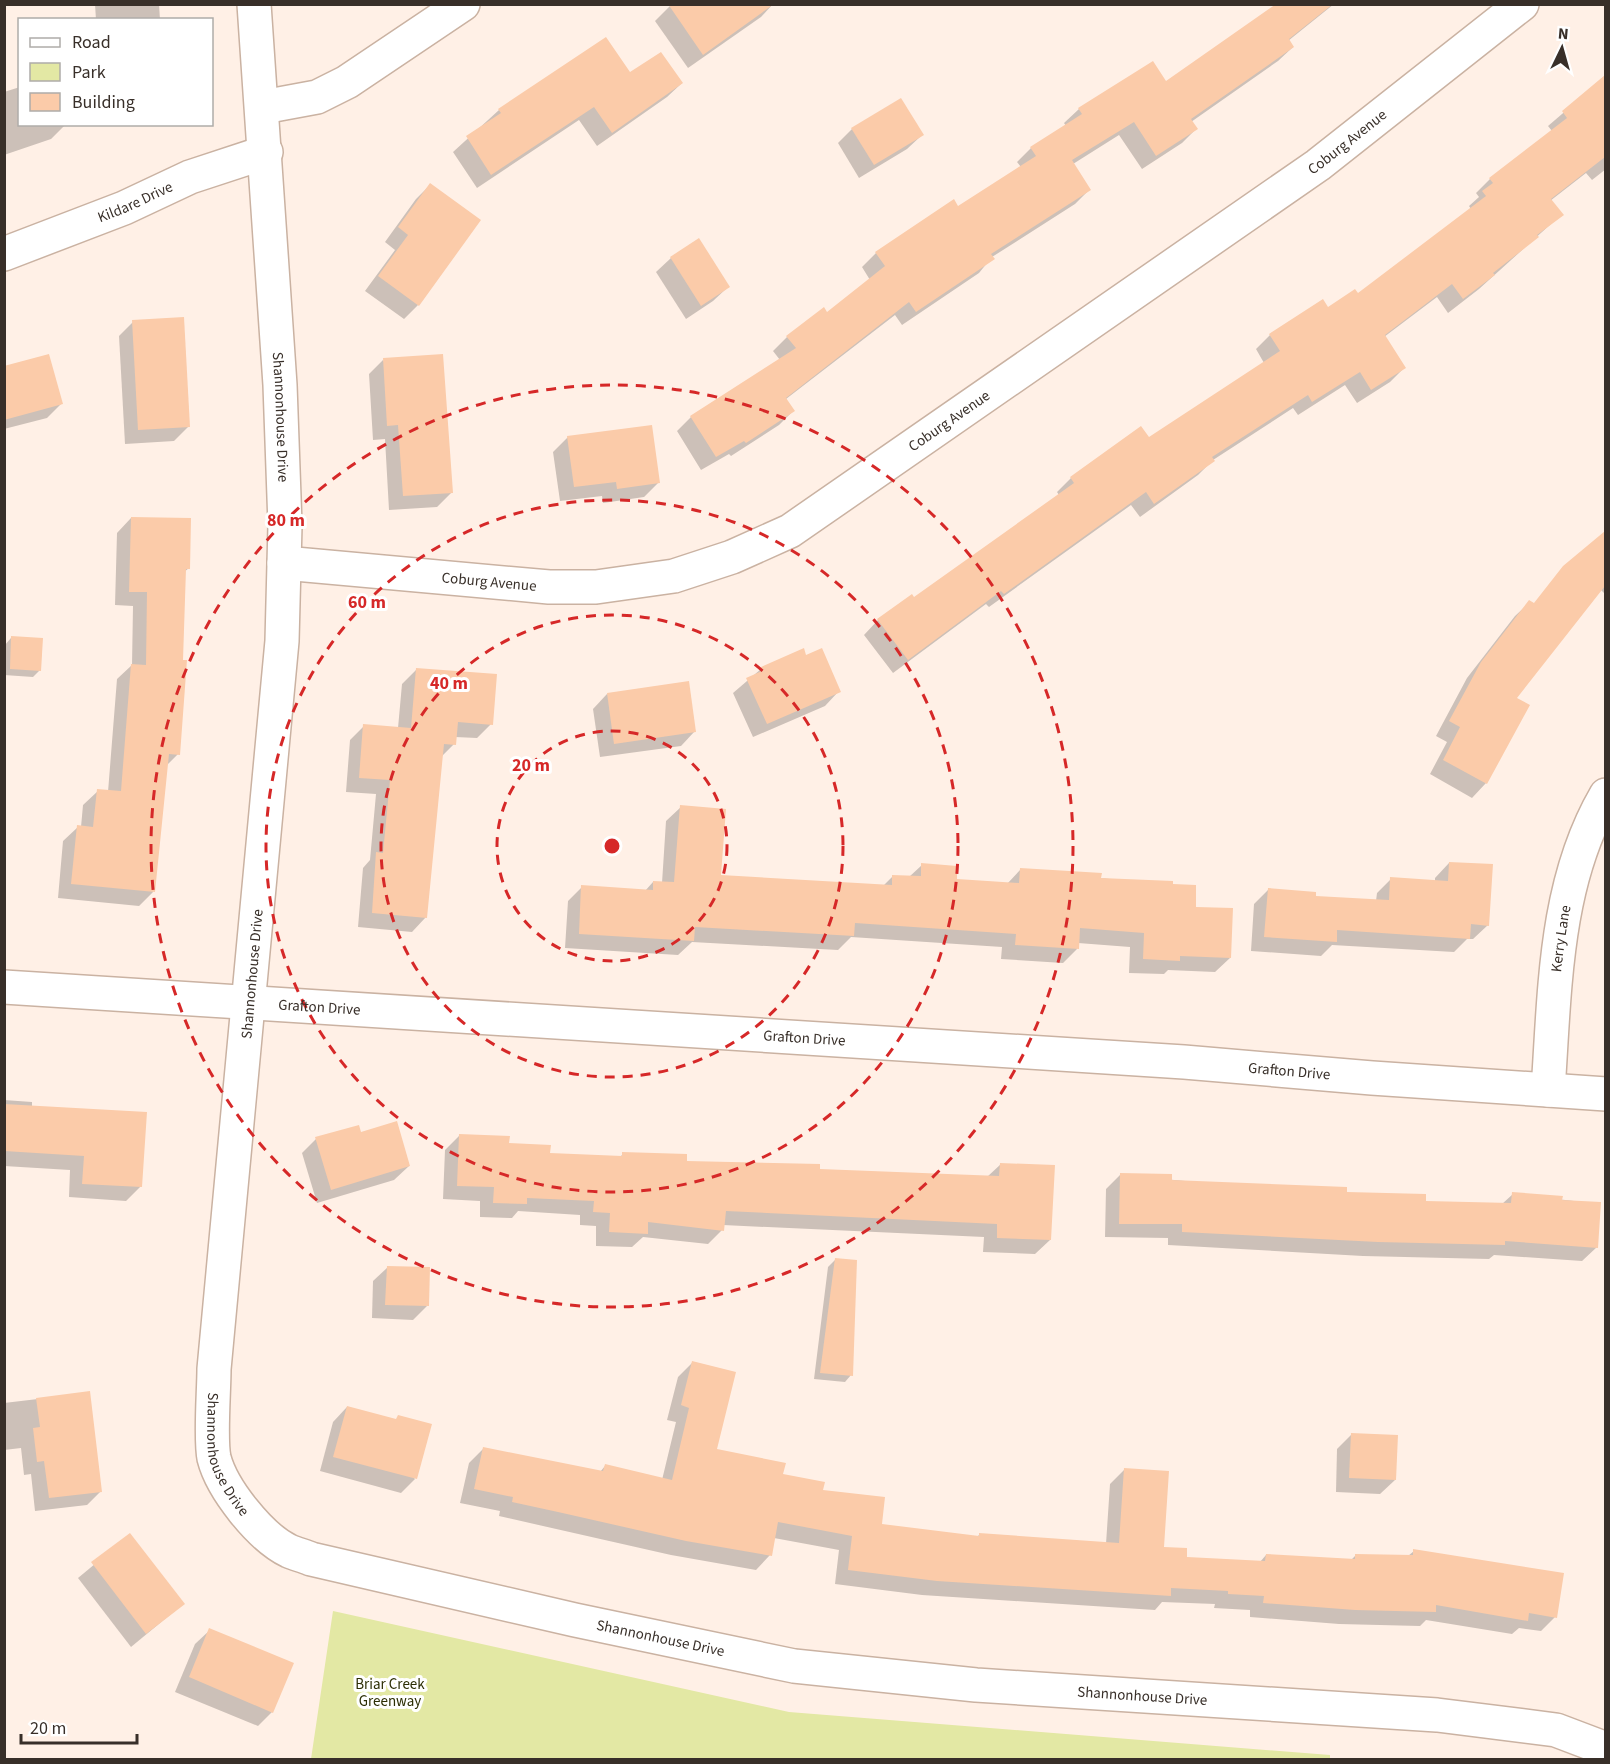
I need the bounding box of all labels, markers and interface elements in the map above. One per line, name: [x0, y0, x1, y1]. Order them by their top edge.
legend: [18, 18, 213, 126]
north arrow: [1532, 18, 1592, 78]
text: N: [1557, 23, 1569, 45]
text: Road: [72, 30, 111, 55]
text: Park: [72, 60, 106, 85]
text: Building: [72, 90, 135, 115]
street label: Coburg Avenue: [1304, 105, 1391, 180]
street label: Kildare Drive: [95, 177, 176, 228]
street label: Shannonhouse Drive: [267, 351, 293, 483]
street label: Coburg Avenue: [904, 385, 994, 457]
text: 80 m: [267, 508, 305, 533]
street label: Coburg Avenue: [441, 567, 537, 597]
text: 60 m: [348, 590, 386, 615]
text: 40 m: [430, 671, 468, 696]
text: 20 m: [512, 753, 550, 778]
centre of rings: [602, 836, 622, 856]
street label: Kerry Lane: [1546, 903, 1577, 973]
street label: Shannonhouse Drive: [236, 908, 269, 1040]
street label: Grafton Drive: [278, 994, 361, 1021]
street label: Grafton Drive: [763, 1025, 846, 1051]
street label: Grafton Drive: [1247, 1058, 1331, 1085]
street label: Shannonhouse Drive: [201, 1392, 254, 1521]
street label: Shannonhouse Drive: [594, 1615, 726, 1662]
park label: Briar Creek Greenway: [355, 1674, 425, 1712]
street label: Shannonhouse Drive: [1077, 1682, 1208, 1711]
scale bar: [21, 1707, 136, 1745]
text: 20 m: [30, 1716, 66, 1741]

